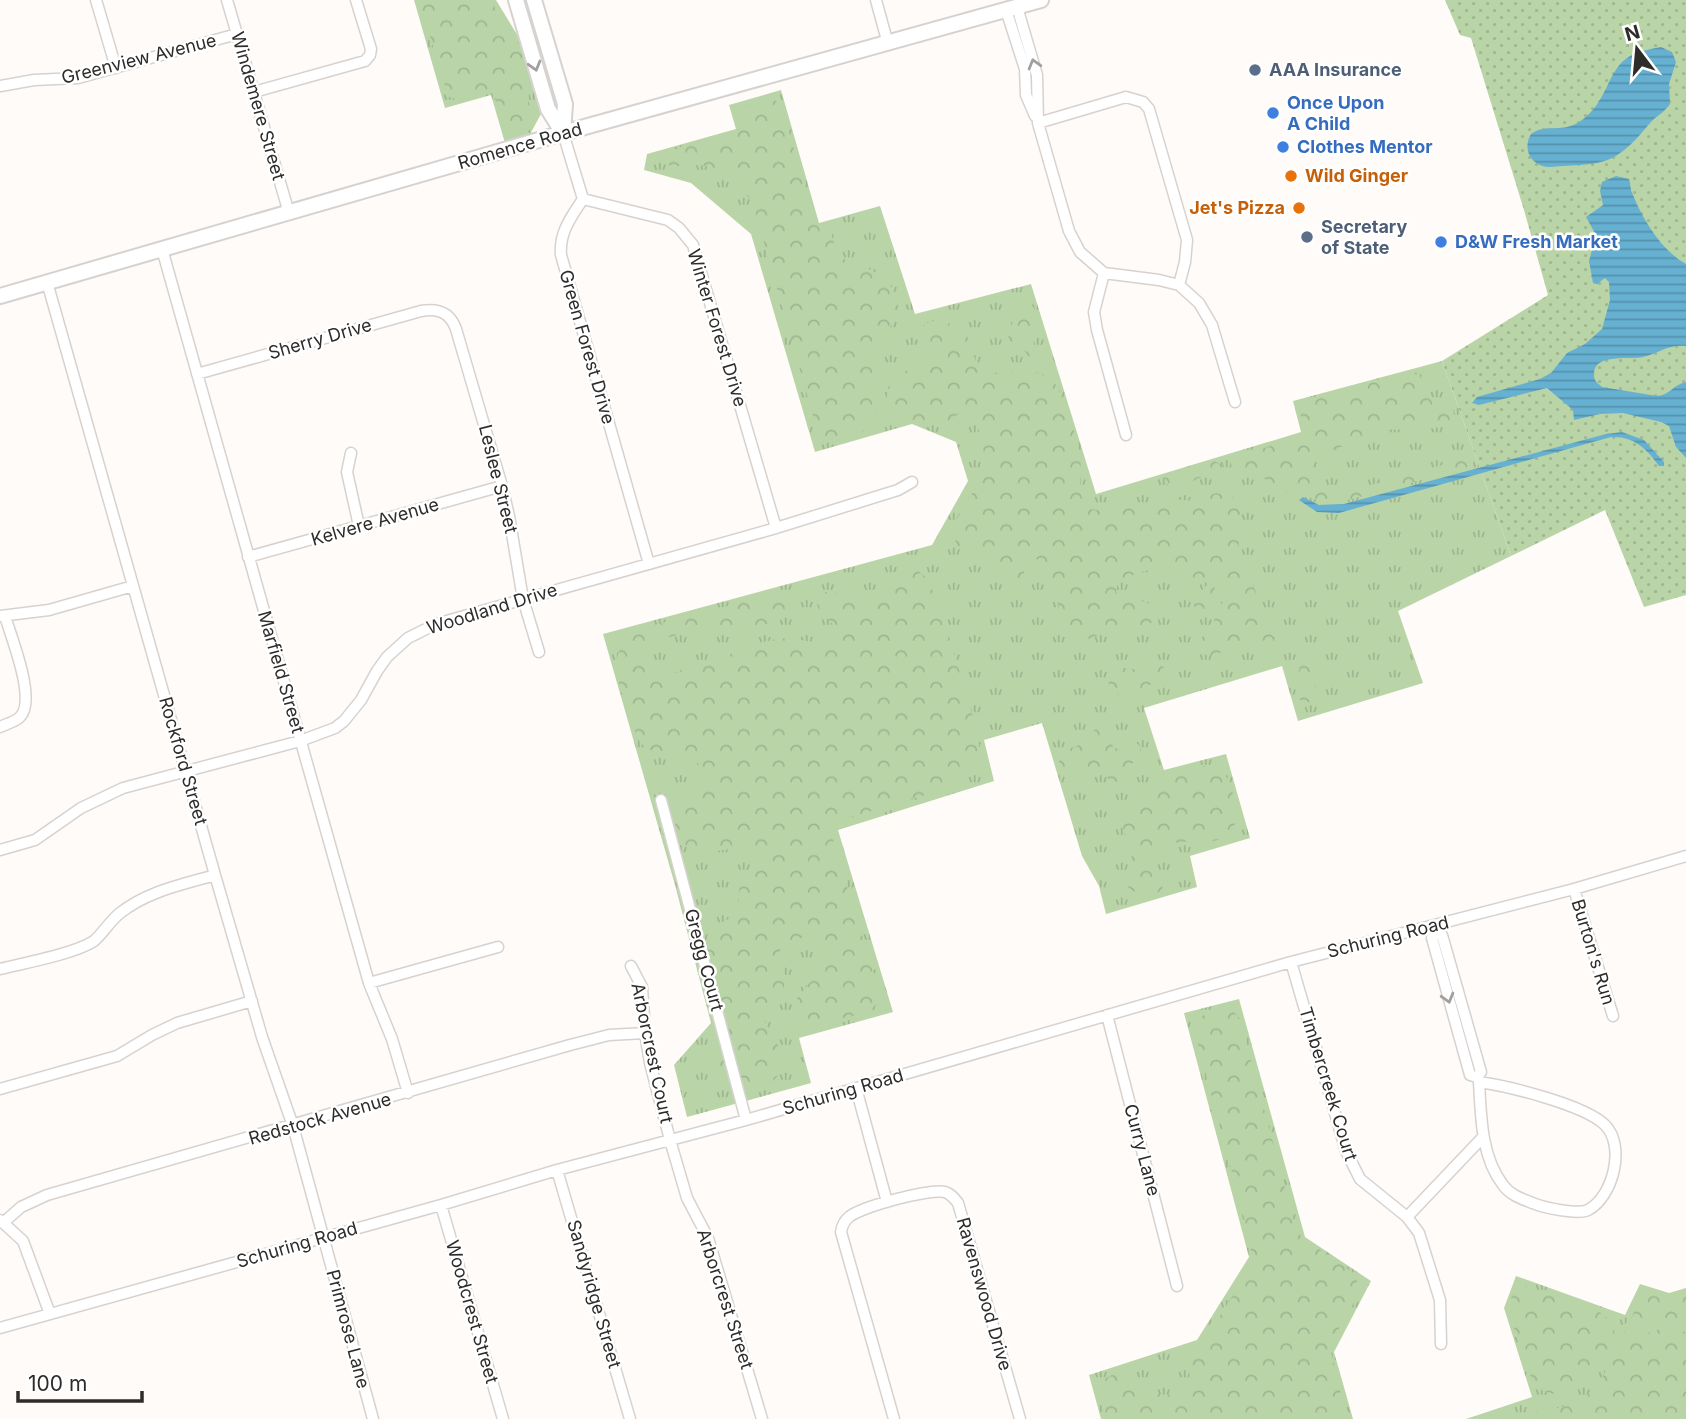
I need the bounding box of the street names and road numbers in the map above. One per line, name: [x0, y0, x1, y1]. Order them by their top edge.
street label: Greenview Avenue: [59, 29, 219, 88]
street label: Windemere Street: [227, 29, 290, 183]
street label: Romence Road: [455, 118, 584, 173]
street label: Winter Forest Drive: [684, 247, 751, 409]
street label: Green Forest Drive: [555, 267, 620, 426]
street label: Sherry Drive: [266, 314, 374, 363]
street label: Leslee Street: [475, 422, 522, 536]
street label: Kelvere Avenue: [309, 493, 441, 550]
street label: Woodland Drive: [424, 579, 560, 638]
street label: Marfield Street: [254, 608, 309, 736]
street label: Rockford Street: [155, 694, 212, 828]
street label: Burton's Run: [1567, 896, 1620, 1007]
street label: Gregg Court: [681, 906, 728, 1013]
street label: Schuring Road: [1325, 911, 1451, 962]
street label: Arborcrest Court: [627, 981, 678, 1125]
street label: Timbercreek Court: [1295, 1004, 1362, 1164]
street label: Schuring Road: [780, 1064, 906, 1119]
street label: Redstock Avenue: [246, 1088, 394, 1149]
street label: Curry Lane: [1120, 1102, 1165, 1198]
street label: Ravenswood Drive: [953, 1215, 1016, 1373]
street label: Schuring Road: [234, 1217, 360, 1272]
street label: Sandyridge Street: [563, 1217, 626, 1371]
street label: Arborcrest Street: [693, 1226, 758, 1372]
street label: Woodcrest Street: [442, 1238, 503, 1386]
street label: Primrose Lane: [322, 1267, 374, 1391]

